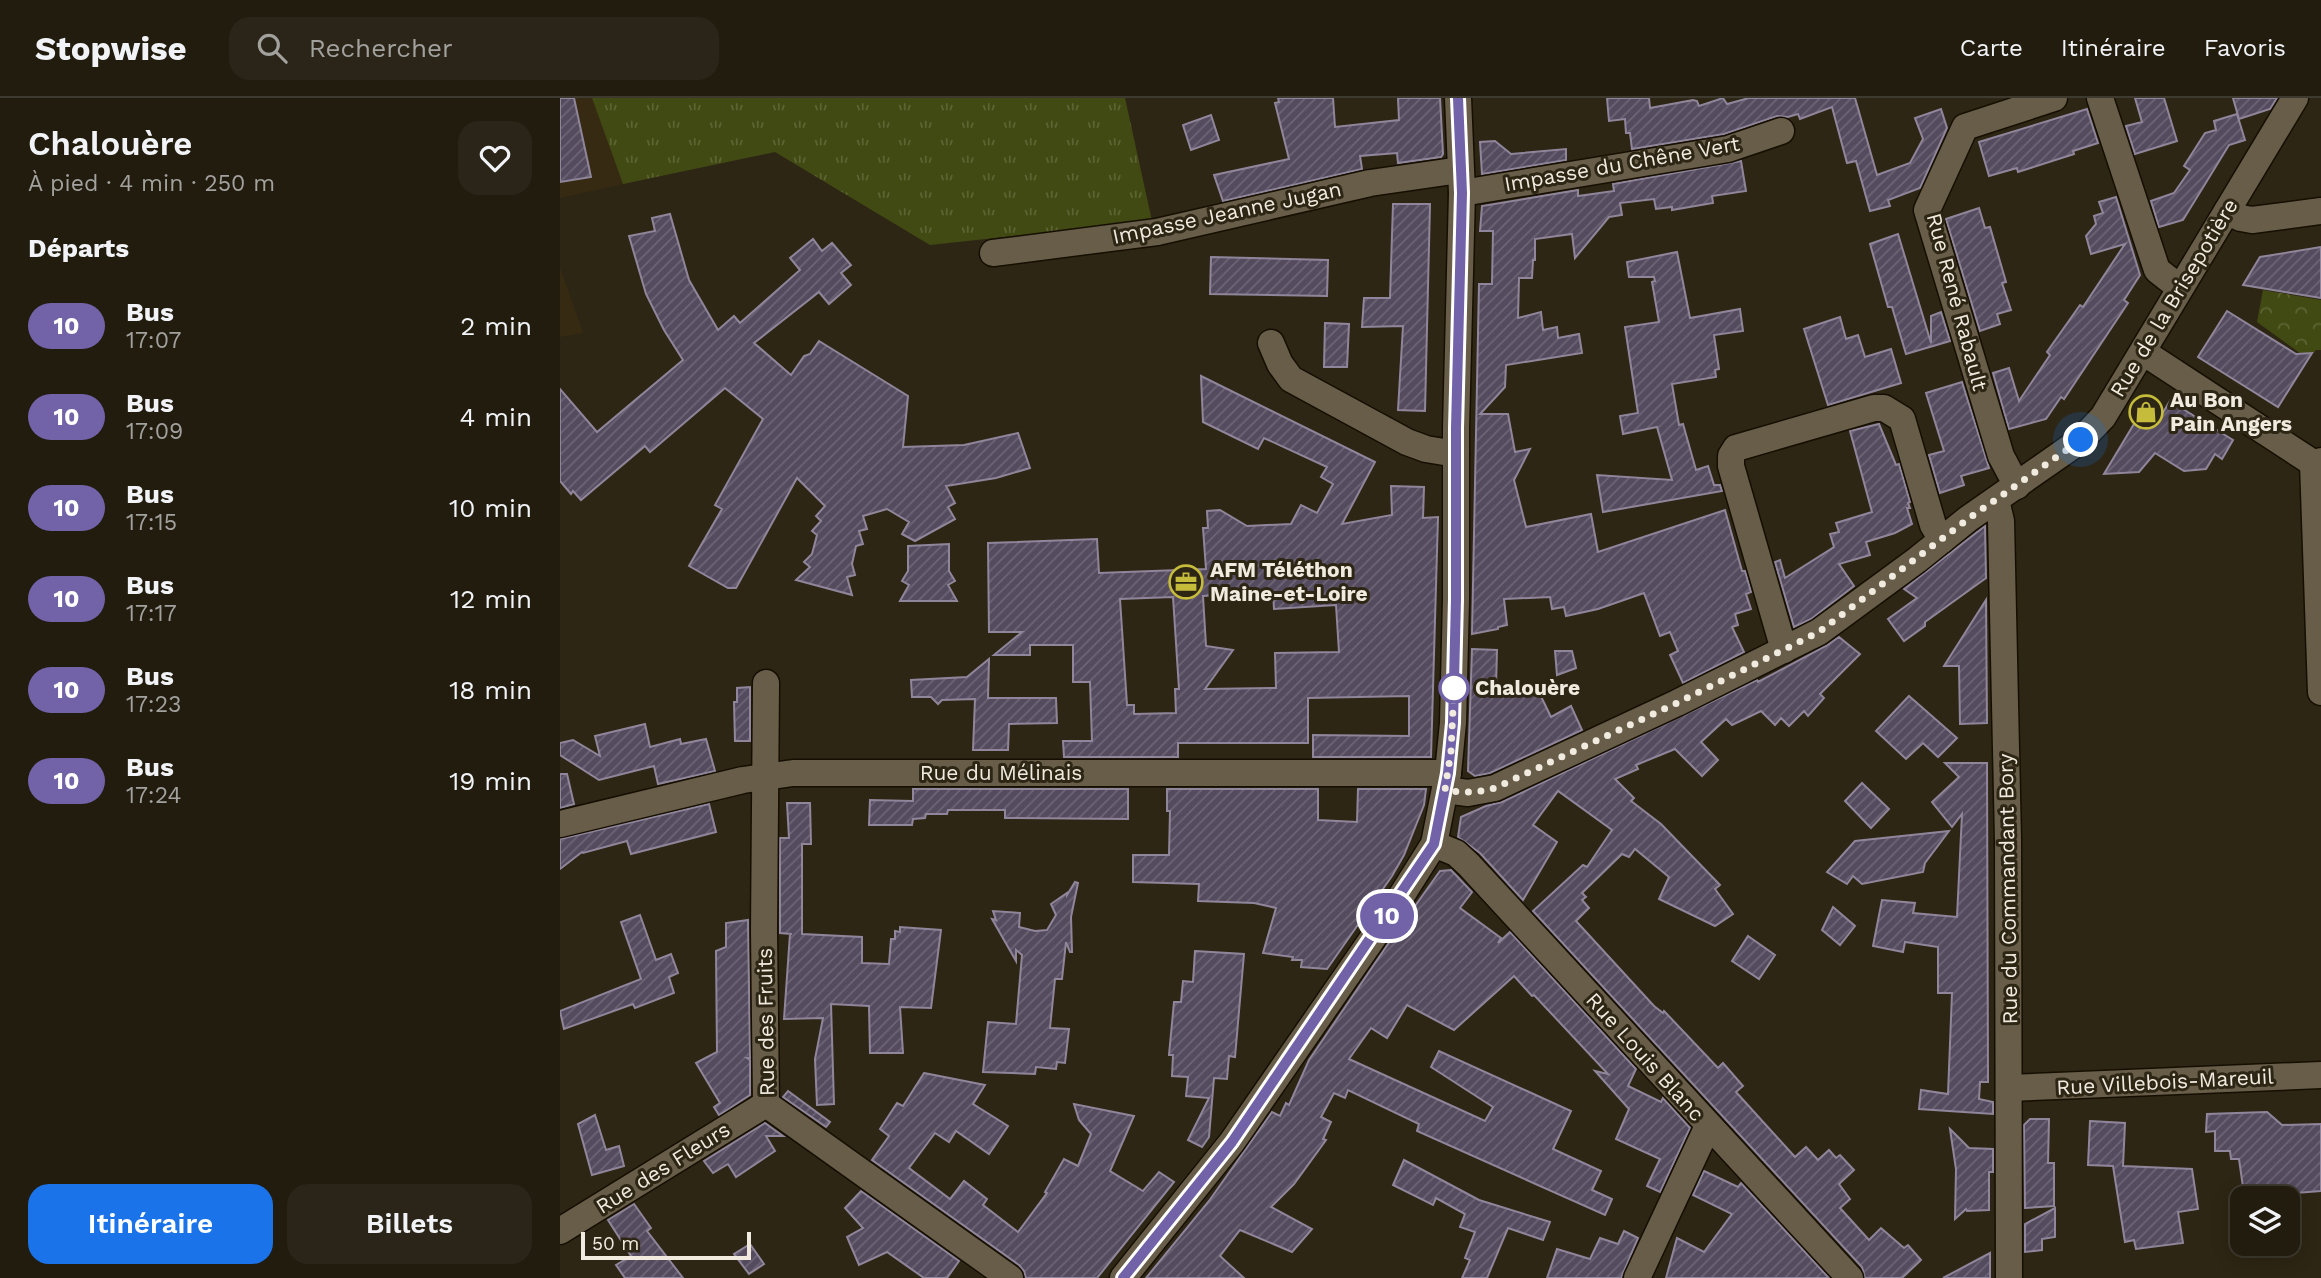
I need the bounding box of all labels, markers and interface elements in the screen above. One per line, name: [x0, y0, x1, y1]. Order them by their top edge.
search box: [229, 17, 719, 80]
text: Stopwise: [35, 29, 187, 68]
icon: search: [253, 29, 291, 67]
text: Rechercher: [309, 33, 453, 63]
text: Carte: [1960, 34, 2023, 62]
text: Itinéraire: [2061, 34, 2166, 62]
text: Favoris: [2204, 34, 2286, 62]
button: heart: [458, 121, 532, 195]
text: Chalouère: [28, 124, 192, 163]
street label: Impasse du Chêne Vert: [1502, 130, 1742, 197]
text: À pied · 4 min · 250 m: [28, 170, 275, 197]
street label: Impasse Jeanne Jugan: [1110, 176, 1344, 249]
street label: Rue de la Brisepotière: [2104, 194, 2243, 401]
street label: Rue René Rabault: [1922, 210, 1993, 394]
text: Départs: [28, 233, 129, 263]
text: Bus: [126, 297, 174, 327]
text: 2 min: [460, 311, 532, 341]
text: 10: [54, 312, 79, 340]
text: 17:07: [126, 327, 181, 354]
place label: Au Bon Pain Angers: [2170, 387, 2292, 436]
text: Bus: [126, 388, 174, 418]
shop icon: Au Bon Pain Angers: [2127, 393, 2165, 431]
text: 4 min: [459, 402, 532, 432]
text: 10: [54, 403, 79, 431]
text: 17:09: [126, 418, 183, 445]
your location: [2063, 422, 2098, 457]
text: Bus: [126, 479, 174, 509]
text: 10 min: [449, 493, 532, 523]
text: 10: [54, 494, 79, 522]
text: 17:15: [126, 509, 177, 536]
place label: AFM Téléthon Maine-et-Loire: [1210, 557, 1368, 606]
office icon: AFM Téléthon Maine-et-Loire: [1167, 563, 1205, 601]
text: Bus: [126, 570, 174, 600]
text: 12 min: [450, 584, 532, 614]
text: 10: [54, 585, 79, 613]
text: 17:17: [126, 600, 177, 627]
text: Bus: [126, 661, 174, 691]
marker: Chalouère: [1439, 673, 1469, 703]
text: 18 min: [449, 675, 532, 705]
place label: Chalouère: [1475, 675, 1580, 700]
text: 10: [54, 676, 79, 704]
text: 17:23: [126, 691, 182, 718]
text: Bus: [126, 752, 174, 782]
street label: Rue du Commandant Bory: [1993, 753, 2022, 1025]
street label: Rue du Mélinais: [920, 760, 1082, 785]
text: 19 min: [449, 766, 532, 796]
text: 10: [54, 767, 79, 795]
text: 17:24: [126, 782, 181, 809]
line badge: 10: [1356, 893, 1418, 939]
text: 10: [1374, 902, 1400, 930]
street label: Rue des Fruits: [752, 948, 779, 1096]
street label: Rue Louis Blanc: [1581, 987, 1710, 1126]
street label: Rue Villebois-Mareuil: [2056, 1063, 2275, 1100]
street label: Rue des Fleurs: [591, 1116, 734, 1219]
button: Itinéraire: [28, 1184, 273, 1264]
button: Billets: [287, 1184, 532, 1264]
map controls: [2230, 1186, 2300, 1256]
button: layers: [2230, 1186, 2300, 1256]
scale bar: [581, 1229, 751, 1261]
text: 50 m: [592, 1232, 639, 1255]

